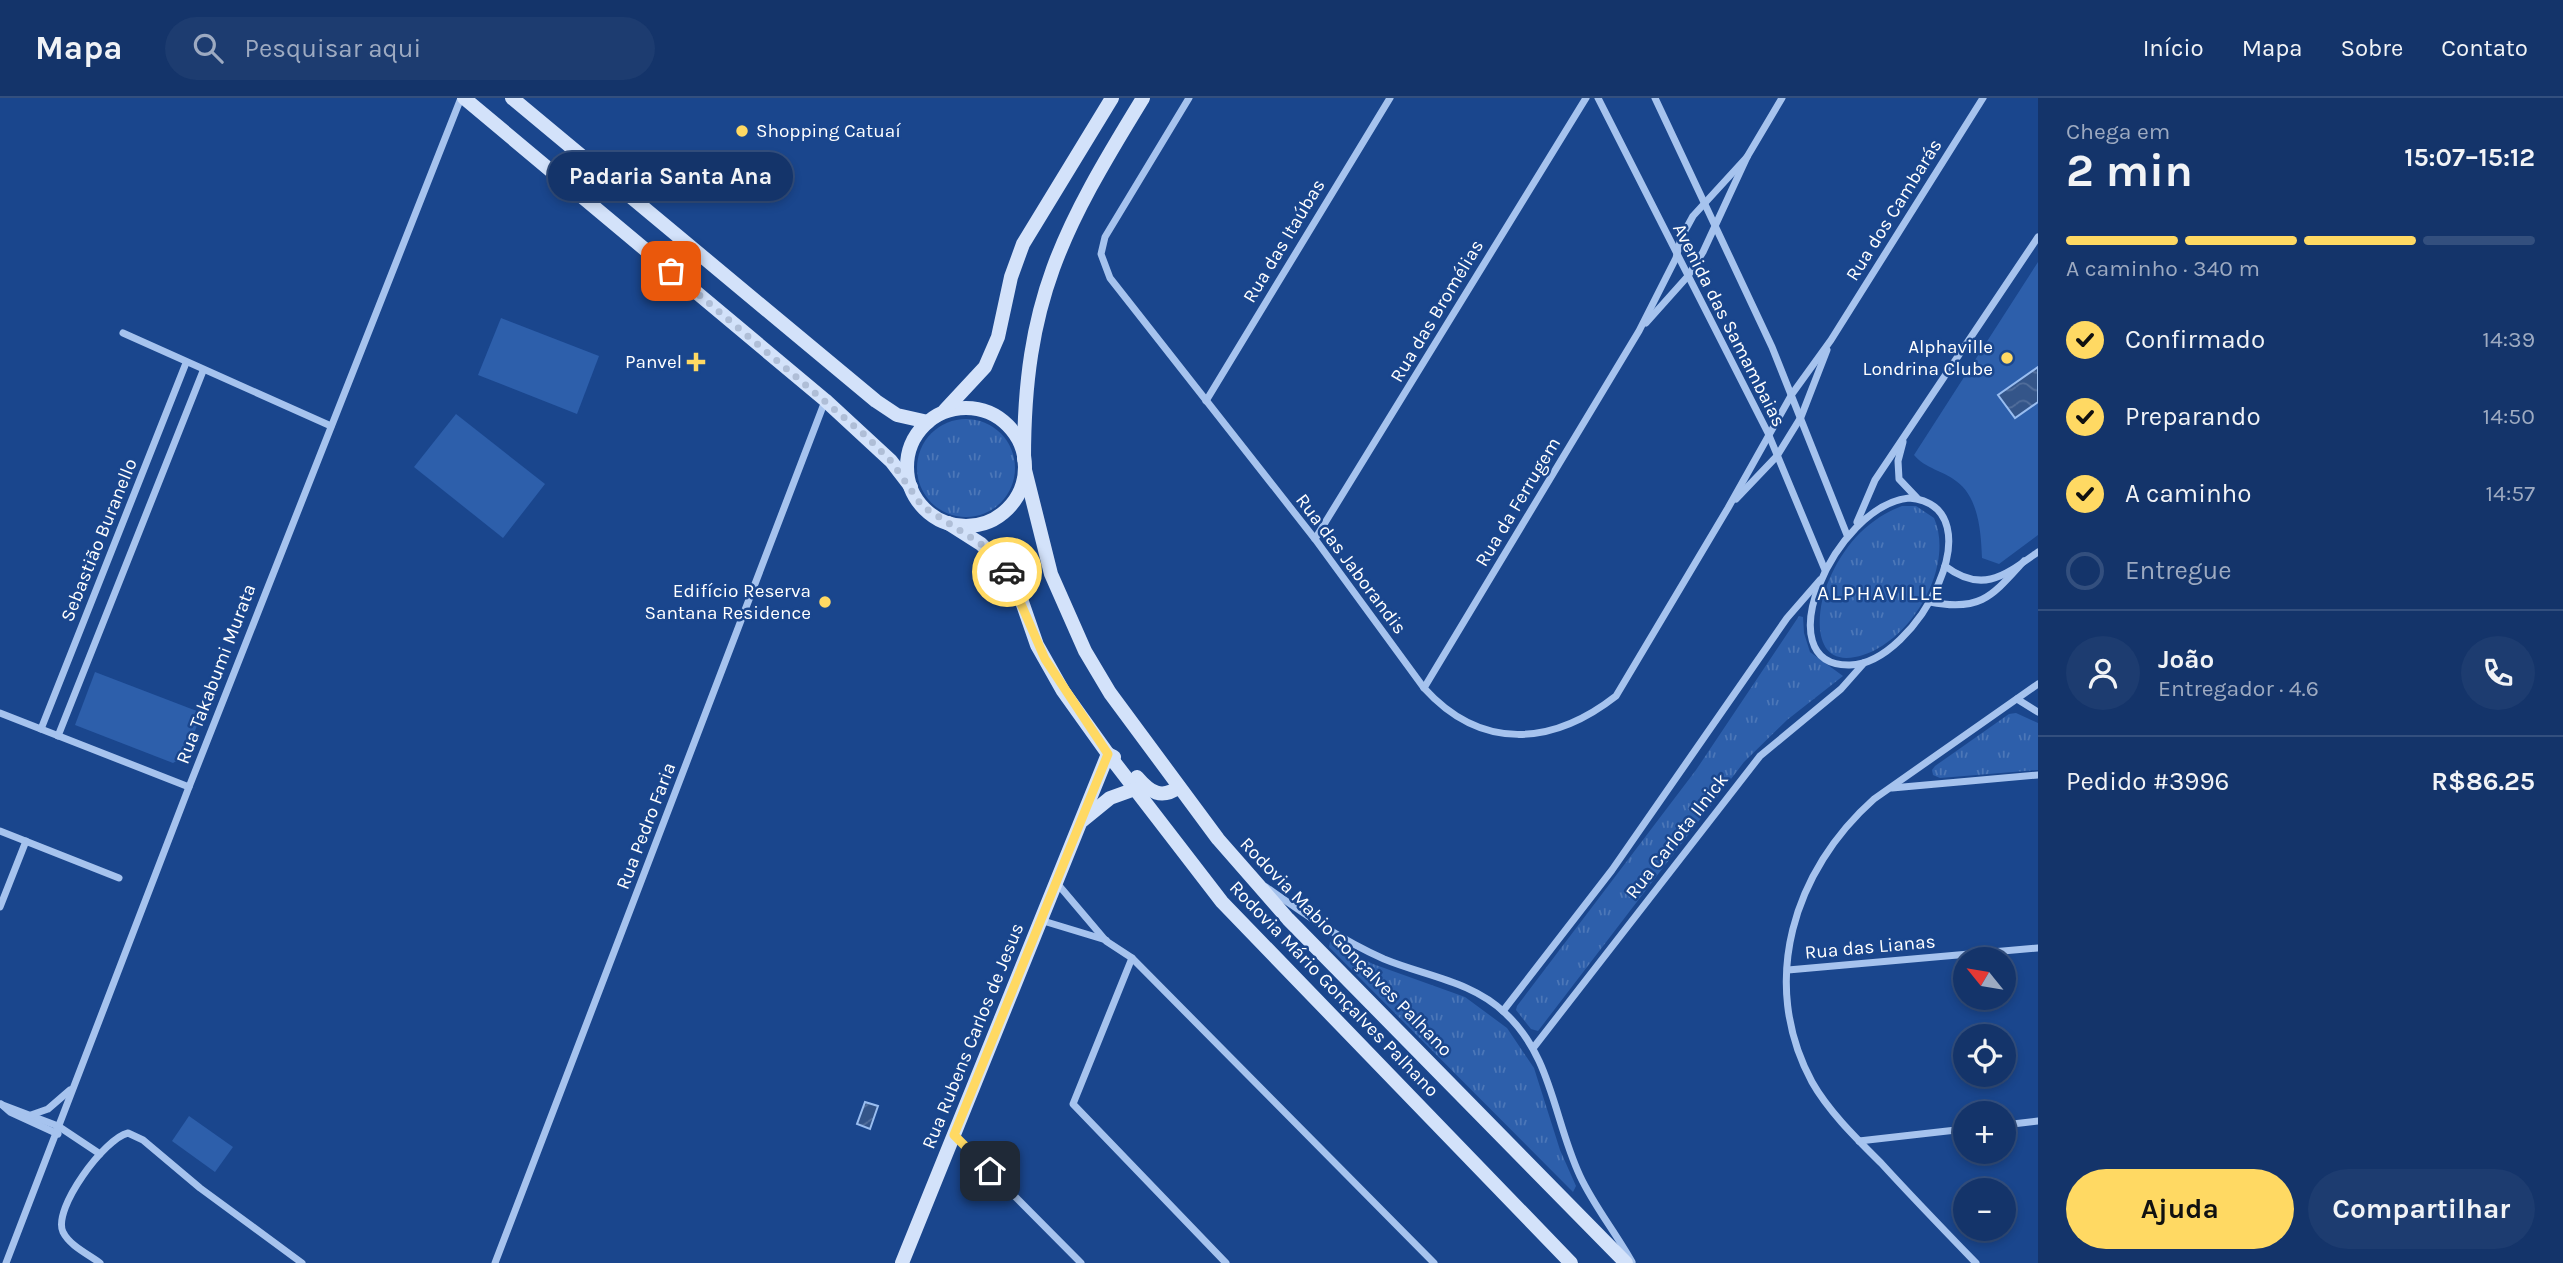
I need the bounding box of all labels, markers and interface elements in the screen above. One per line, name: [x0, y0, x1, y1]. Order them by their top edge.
search box: [165, 17, 655, 80]
text: Mapa: [35, 29, 123, 67]
icon: search: [189, 29, 227, 67]
text: Pesquisar aqui: [245, 33, 421, 64]
text: Início: [2143, 34, 2204, 62]
text: Mapa: [2242, 34, 2302, 62]
text: Sobre: [2340, 34, 2403, 62]
text: Contato: [2441, 34, 2528, 62]
text: Chega em: [2066, 118, 2170, 145]
place label: Shopping Catuaí: [756, 120, 901, 142]
marker: Shopping Catuaí: [734, 123, 750, 139]
street label: Rua dos Cambarás: [1841, 135, 1947, 285]
text: 15:07–15:12: [2404, 142, 2535, 173]
text: 2 min: [2066, 144, 2193, 198]
callout: Padaria Santa Ana: [548, 152, 794, 201]
text: Padaria Santa Ana: [569, 163, 772, 190]
street label: Rua das Itaúbas: [1238, 175, 1330, 307]
street label: Avenida das Samambaias: [1668, 220, 1790, 430]
street label: Rua das Bromélias: [1386, 236, 1488, 386]
pin: [641, 241, 701, 301]
icon: bag: [652, 252, 690, 290]
text: A caminho · 340 m: [2066, 255, 2260, 282]
icon: check: [2066, 321, 2104, 359]
text: Confirmado: [2125, 324, 2265, 355]
text: 14:39: [2482, 326, 2535, 353]
place label: Alphaville Londrina Clube: [1863, 336, 1993, 380]
marker: Alphaville Londrina Clube: [1999, 350, 2015, 366]
place label: Panvel: [625, 351, 682, 373]
marker: Panvel: [688, 354, 704, 370]
icon: check: [2066, 398, 2104, 436]
text: Preparando: [2125, 401, 2261, 432]
text: 14:50: [2483, 403, 2535, 430]
street label: Rua da Ferrugem: [1471, 433, 1565, 571]
street label: Sebastião Buranello: [56, 455, 142, 625]
icon: check: [2066, 475, 2104, 513]
text: A caminho: [2125, 478, 2252, 509]
text: 14:57: [2485, 480, 2535, 507]
street label: Rua das Jaborandis: [1291, 490, 1411, 638]
courier: [972, 537, 1042, 607]
icon: car: [988, 553, 1026, 591]
text: Entregue: [2125, 555, 2232, 586]
place label: Edifício Reserva Santana Residence: [644, 580, 811, 624]
street label: Rua Takabumi Murata: [172, 581, 260, 767]
district label: ALPHAVILLE: [1817, 581, 1945, 605]
marker: Edifício Reserva Santana Residence: [817, 594, 833, 610]
button: person: [2066, 636, 2140, 710]
button: phone: [2461, 636, 2535, 710]
text: João: [2158, 644, 2214, 675]
text: Entregador · 4.6: [2158, 675, 2319, 702]
street label: Rua Pedro Faria: [612, 759, 680, 893]
text: Pedido #3996: [2066, 766, 2229, 797]
text: R$86.25: [2431, 766, 2535, 797]
street label: Rua Carlota Ilnick: [1621, 769, 1733, 903]
street label: Rodovia Mabio Gonçalves Palhano: [1235, 833, 1457, 1061]
street label: Rodovia Mário Gonçalves Palhano: [1225, 877, 1443, 1101]
street label: Rua Rubens Carlos de Jesus: [918, 920, 1028, 1152]
street label: Rua das Lianas: [1804, 930, 1936, 964]
north arrow: [1953, 947, 2016, 1010]
map controls: [1953, 947, 2016, 1241]
button: locate: [1953, 1024, 2016, 1087]
button: +: [1953, 1101, 2016, 1164]
pin: [960, 1141, 1020, 1201]
icon: home: [971, 1152, 1009, 1190]
button: Ajuda: [2066, 1169, 2294, 1249]
button: Compartilhar: [2308, 1169, 2535, 1249]
button: −: [1953, 1178, 2016, 1241]

